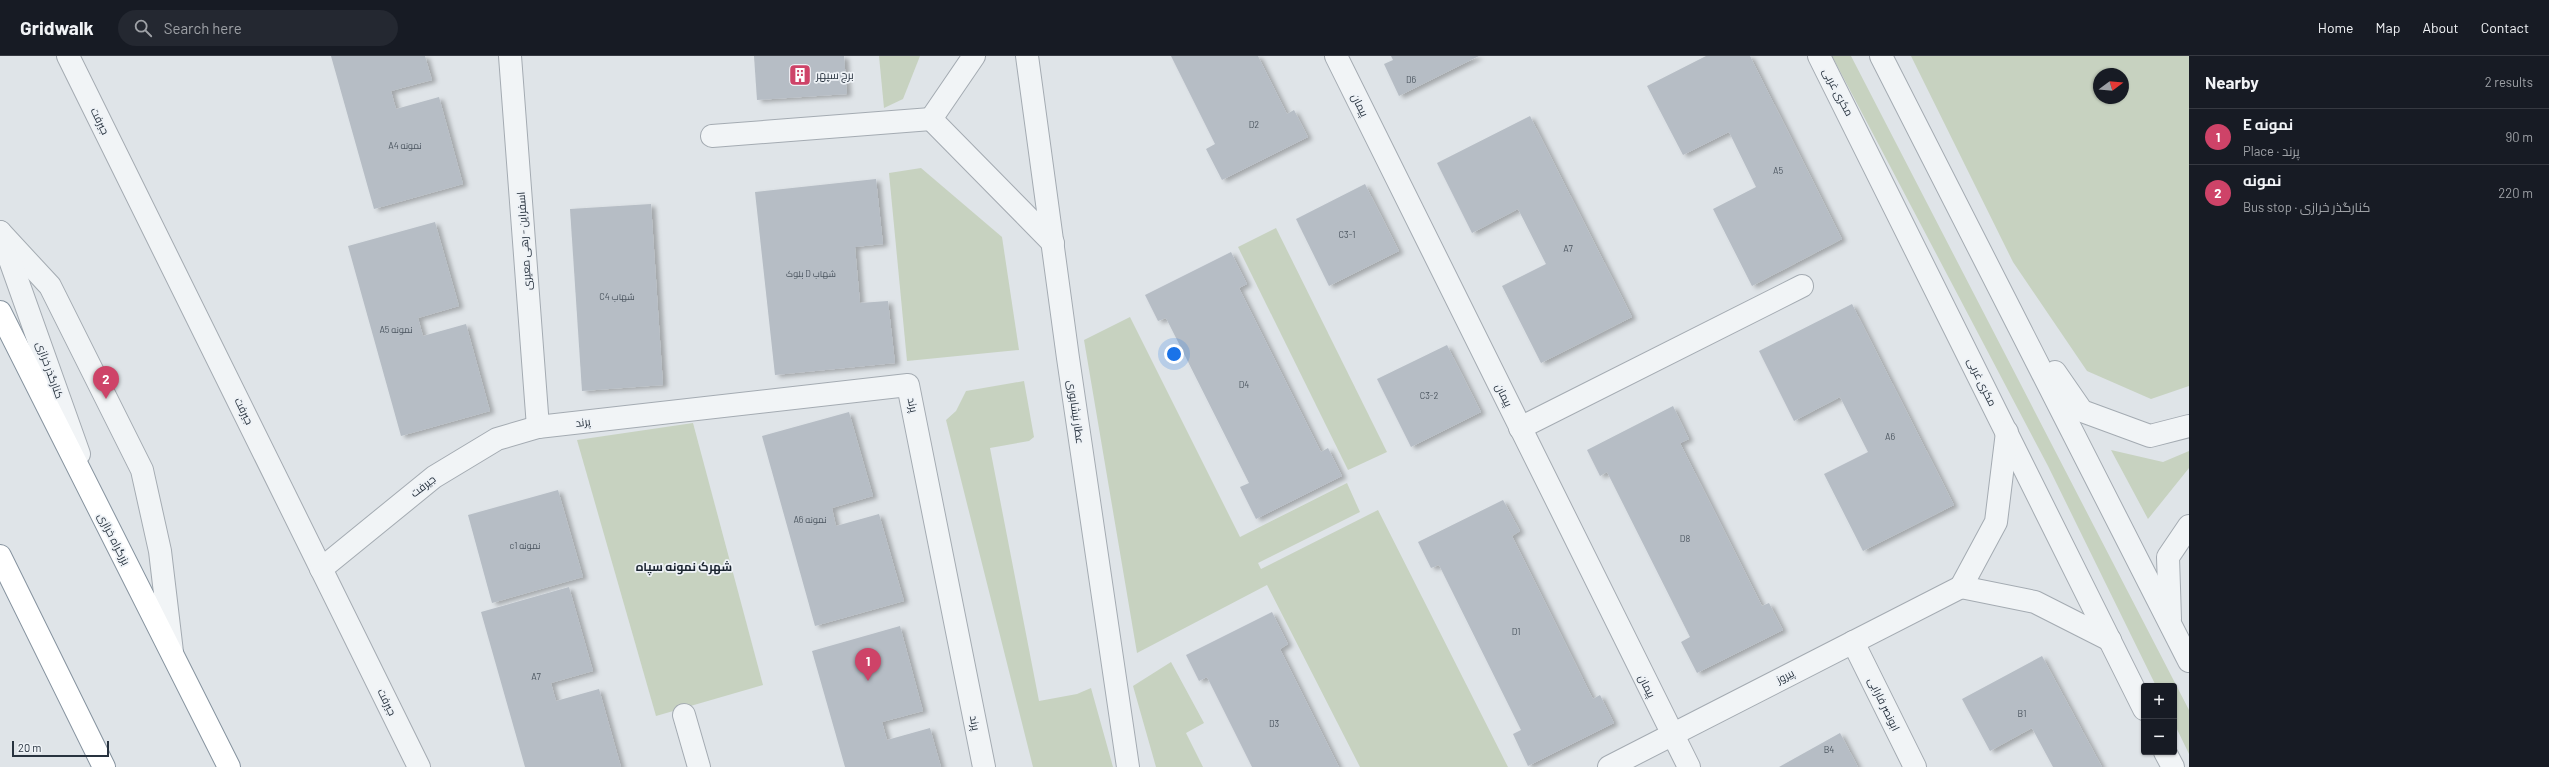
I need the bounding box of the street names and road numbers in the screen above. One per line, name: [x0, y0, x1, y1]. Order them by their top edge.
street label: مکری غربی: [1820, 66, 1856, 118]
street label: پیمان: [1348, 91, 1372, 119]
street label: جيرفت: [88, 105, 112, 137]
street label: اسفراين - رهی معیری: [514, 191, 534, 291]
street label: کنارگذر خرازی: [33, 340, 67, 401]
street label: مکری غربی: [1964, 355, 2000, 409]
street label: عطار نیشابوری: [1065, 379, 1087, 445]
street label: پیمان: [1492, 381, 1516, 409]
street label: جيرفت: [232, 395, 256, 427]
street label: پرند: [905, 396, 921, 414]
street label: پرند: [575, 414, 591, 430]
street label: جیرفت: [408, 472, 438, 500]
street label: بزرگراه خرازی: [95, 511, 133, 567]
street label: پیروز: [1773, 666, 1796, 687]
street label: پیمان: [1635, 672, 1659, 700]
street label: ابونصر فارابی: [1865, 675, 1903, 733]
street label: جيرفت: [375, 686, 399, 718]
street label: پرند: [967, 714, 983, 732]

